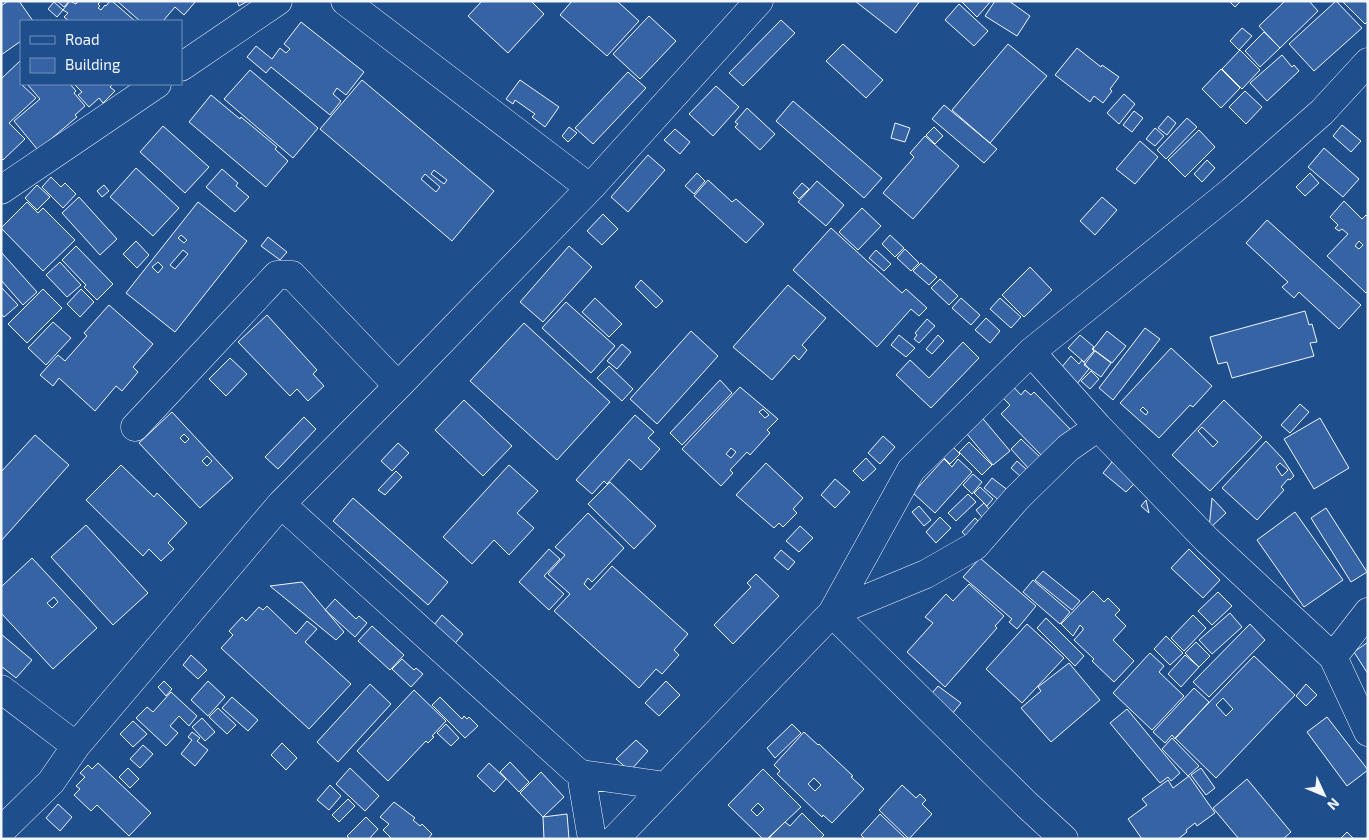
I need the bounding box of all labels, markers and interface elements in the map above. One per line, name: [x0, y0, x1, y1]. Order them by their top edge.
legend: [20, 20, 182, 85]
text: Road: [65, 30, 100, 48]
text: Building: [65, 55, 121, 73]
north arrow: [1299, 770, 1349, 820]
text: N: [1324, 795, 1343, 814]

